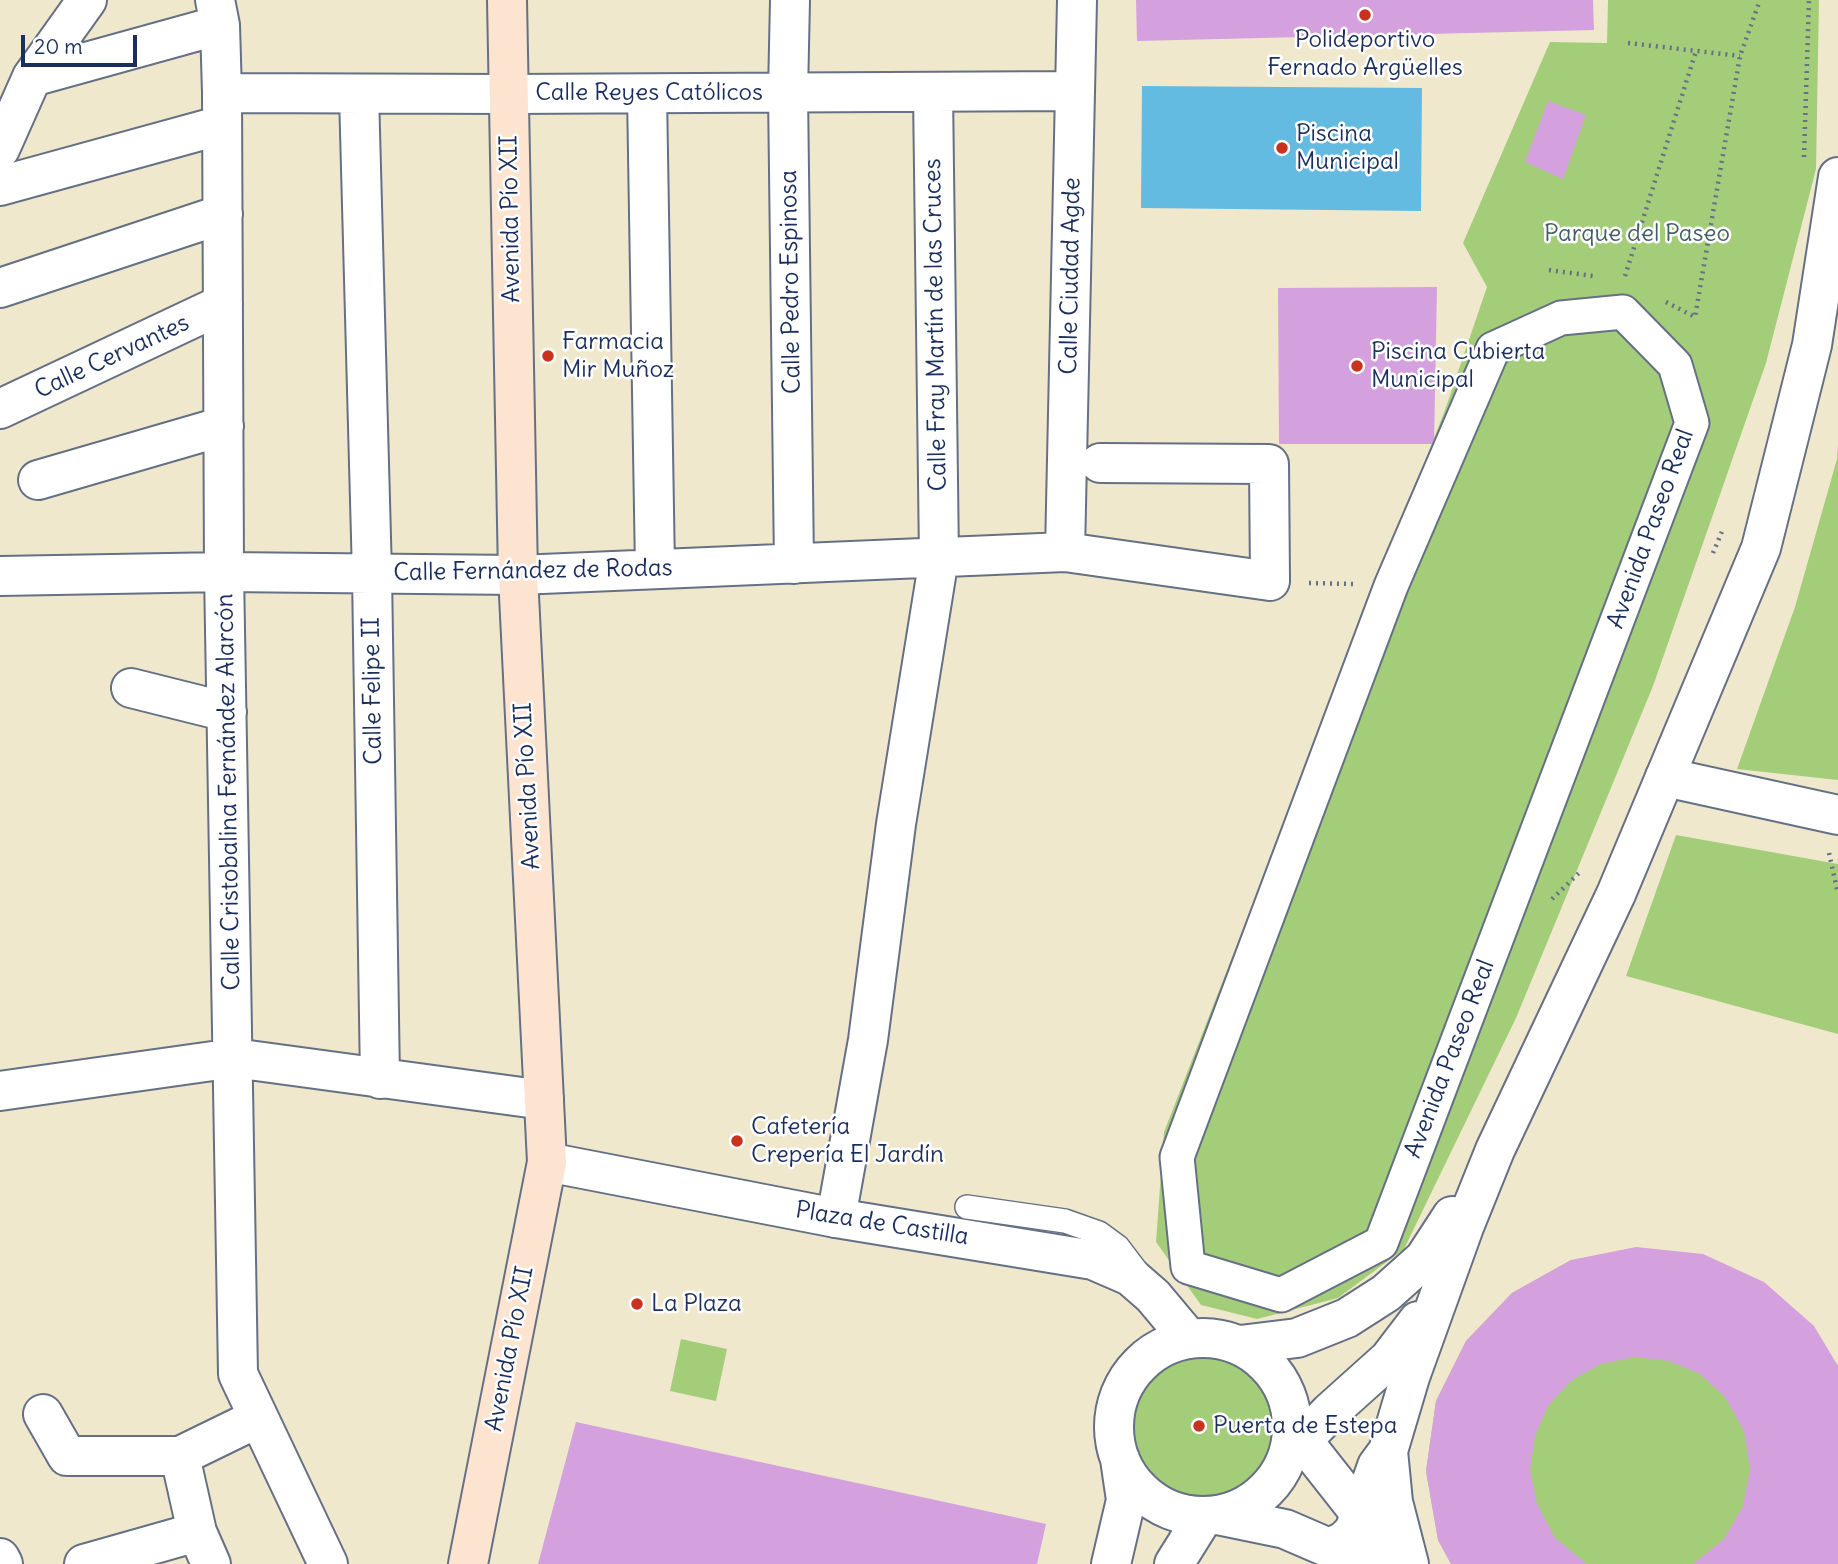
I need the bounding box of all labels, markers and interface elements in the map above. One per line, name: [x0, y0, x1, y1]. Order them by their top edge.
marker: Polideportivo Fernado Argüelles: [1357, 7, 1373, 23]
scale bar: [24, 21, 140, 65]
place label: Polideportivo Fernado Argüelles: [1267, 26, 1463, 82]
text: 20 m: [34, 33, 83, 60]
street label: Calle Reyes Católicos: [535, 79, 763, 107]
place label: Piscina Municipal: [1296, 120, 1399, 176]
street label: Avenida Pío XII: [495, 135, 527, 303]
marker: Piscina Municipal: [1274, 140, 1290, 156]
street label: Calle Fray Martín de las Cruces: [919, 158, 953, 492]
street label: Calle Pedro Espinosa: [775, 170, 807, 394]
street label: Calle Ciudad Agde: [1055, 177, 1087, 375]
park label: Parque del Paseo: [1544, 220, 1730, 248]
street label: Calle Cervantes: [30, 309, 194, 405]
place label: Farmacia Mir Muñoz: [562, 328, 674, 384]
place label: Piscina Cubierta Municipal: [1371, 338, 1545, 394]
marker: Farmacia Mir Muñoz: [540, 348, 556, 364]
marker: Piscina Cubierta Municipal: [1349, 358, 1365, 374]
street label: Avenida Paseo Real: [1602, 425, 1700, 633]
street label: Calle Fernández de Rodas: [393, 554, 673, 588]
street label: Calle Cristobalina Fernández Alarcón: [211, 593, 247, 991]
street label: Calle Felipe II: [357, 617, 389, 765]
street label: Avenida Pío XII: [509, 702, 547, 870]
street label: Avenida Paseo Real: [1399, 956, 1501, 1162]
place label: Cafetería Crepería El Jardín: [751, 1113, 944, 1169]
marker: Cafetería Crepería El Jardín: [729, 1133, 745, 1149]
street label: Plaza de Castilla: [793, 1196, 971, 1252]
street label: Avenida Pío XII: [480, 1264, 540, 1434]
place label: La Plaza: [651, 1290, 742, 1318]
marker: La Plaza: [629, 1296, 645, 1312]
place label: Puerta de Estepa: [1213, 1412, 1397, 1440]
marker: Puerta de Estepa: [1191, 1418, 1207, 1434]

